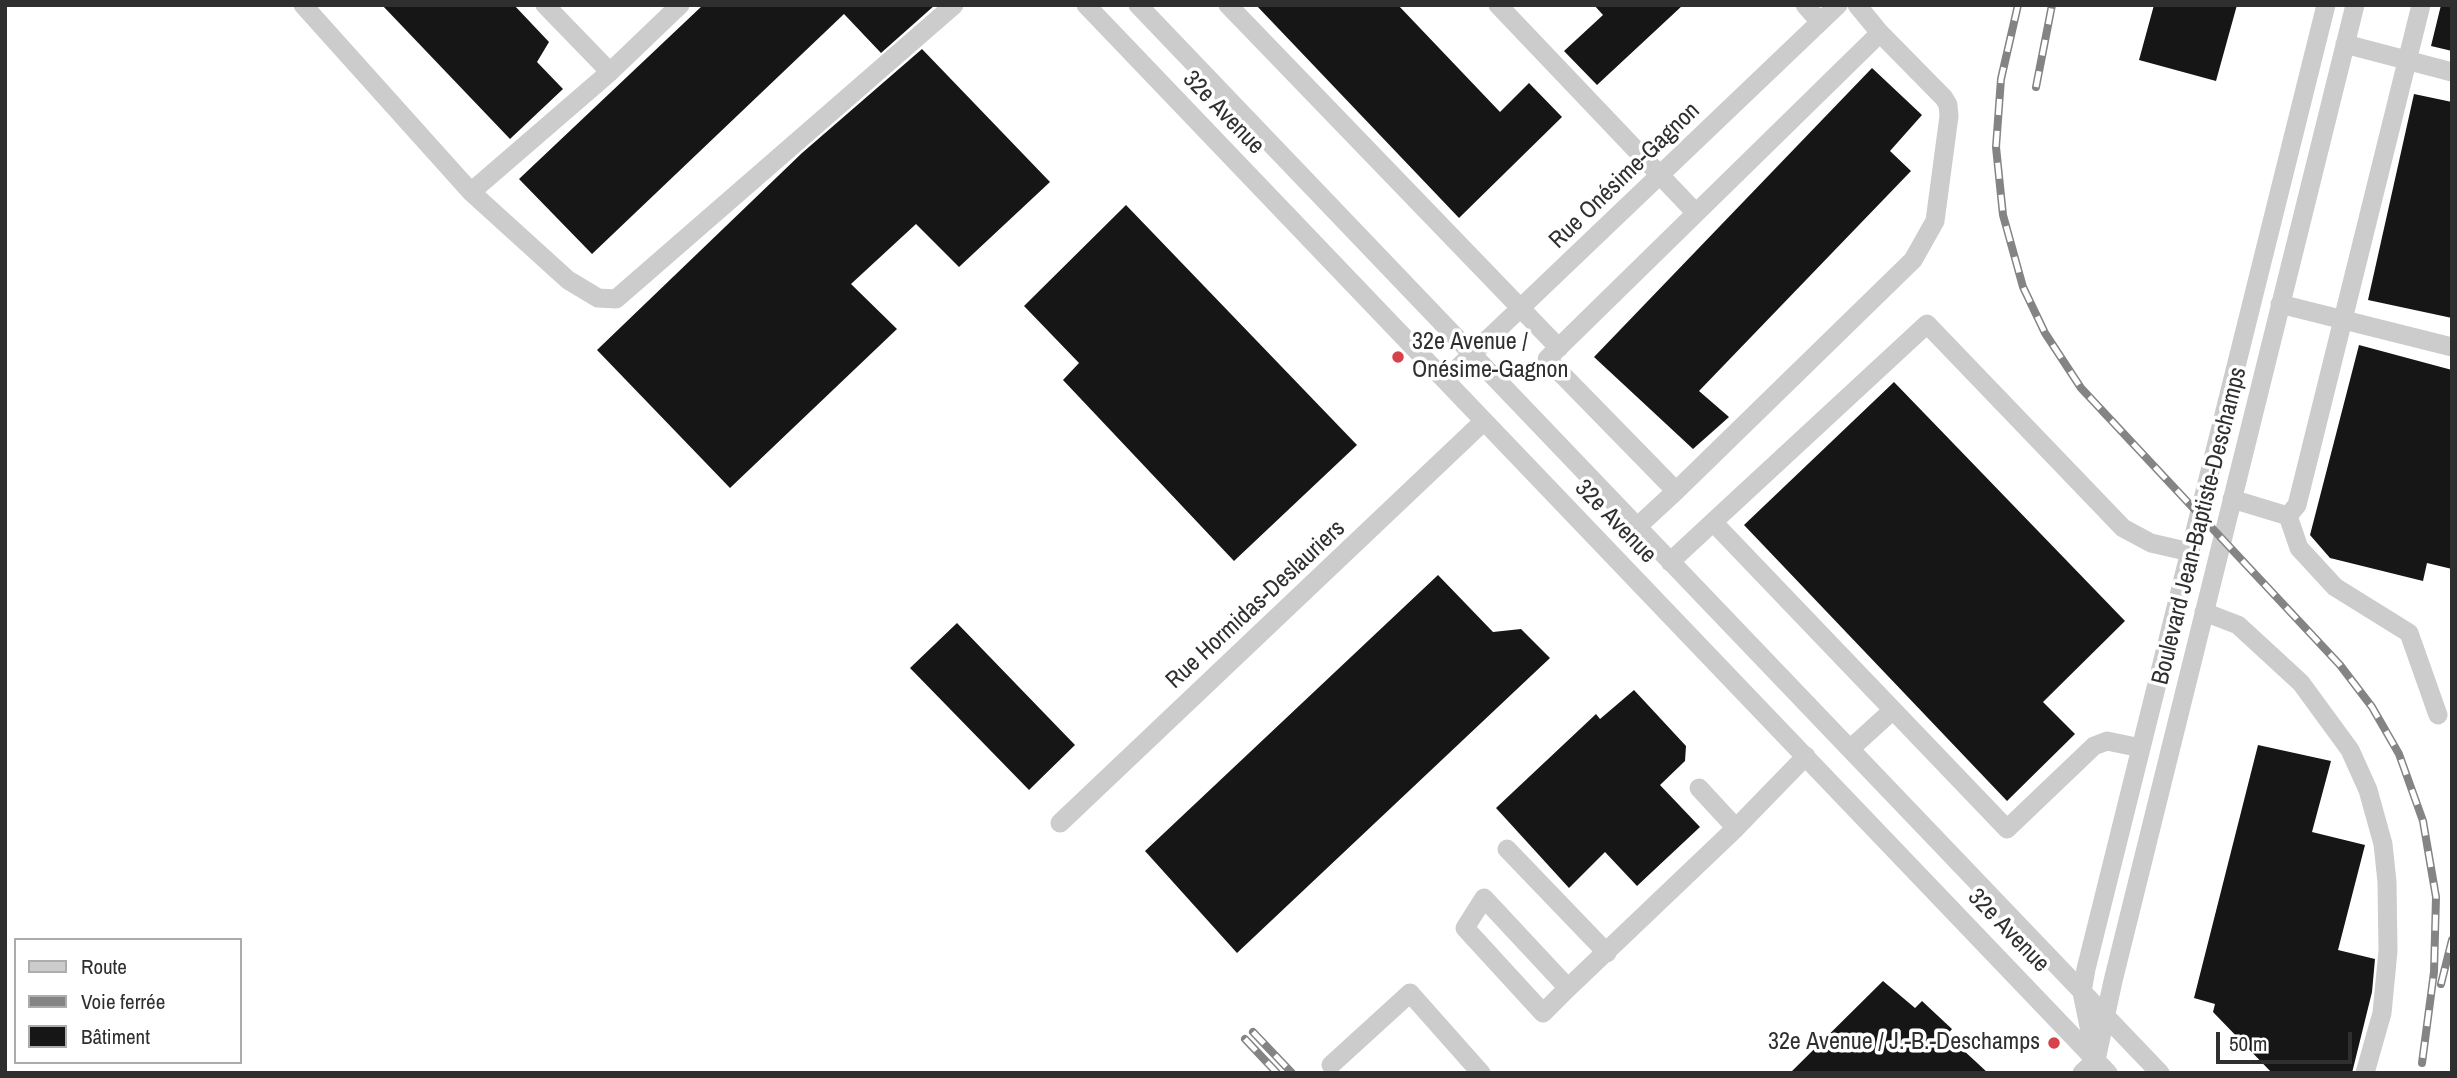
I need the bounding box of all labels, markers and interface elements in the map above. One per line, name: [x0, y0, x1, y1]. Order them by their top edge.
street label: 32e Avenue: [1176, 65, 1270, 161]
street label: Rue Onésime-Gagnon: [1544, 97, 1706, 255]
place label: 32e Avenue / Onésime-Gagnon: [1412, 329, 1568, 385]
marker: 32e Avenue / Onésime-Gagnon: [1390, 349, 1406, 365]
street label: Boulevard Jean-Baptiste-Deschamps: [2147, 364, 2253, 688]
street label: 32e Avenue: [1568, 474, 1662, 570]
street label: Rue Hormidas-Deslauriers: [1161, 515, 1351, 695]
street label: 32e Avenue: [1961, 883, 2055, 979]
legend: [14, 938, 242, 1064]
text: Route: [81, 952, 127, 981]
text: Voie ferrée: [81, 987, 165, 1016]
scale bar: [2219, 1018, 2356, 1062]
text: Bâtiment: [81, 1022, 150, 1051]
place label: 32e Avenue / J.-B.-Deschamps: [1768, 1029, 2040, 1057]
text: 50 m: [2229, 1029, 2267, 1058]
marker: 32e Avenue / J.-B.-Deschamps: [2046, 1035, 2062, 1051]

